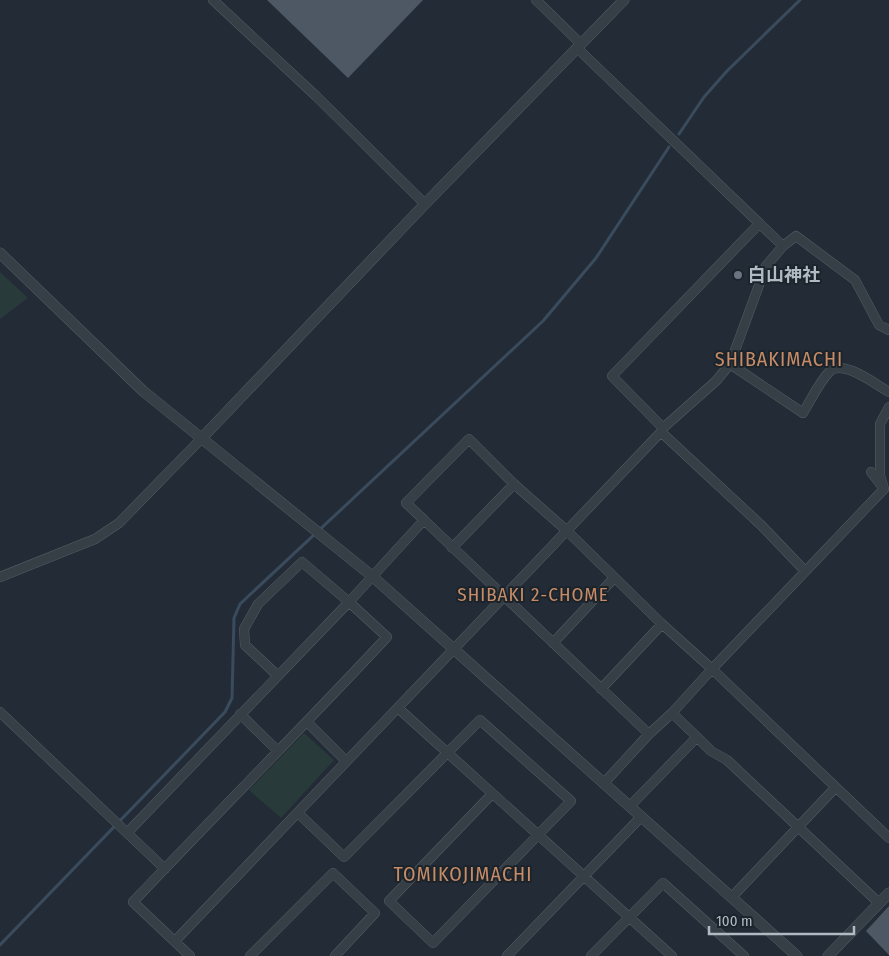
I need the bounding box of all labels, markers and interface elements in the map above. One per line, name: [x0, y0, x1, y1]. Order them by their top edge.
place label: 白山神社: [748, 264, 820, 286]
marker: 白山神社: [732, 269, 744, 281]
district label: SHIBAKIMACHI: [715, 347, 843, 371]
district label: SHIBAKI 2-CHOME: [457, 583, 609, 606]
district label: TOMIKOJIMACHI: [394, 862, 532, 886]
scale bar: [709, 904, 854, 936]
text: 100 m: [716, 912, 753, 930]

